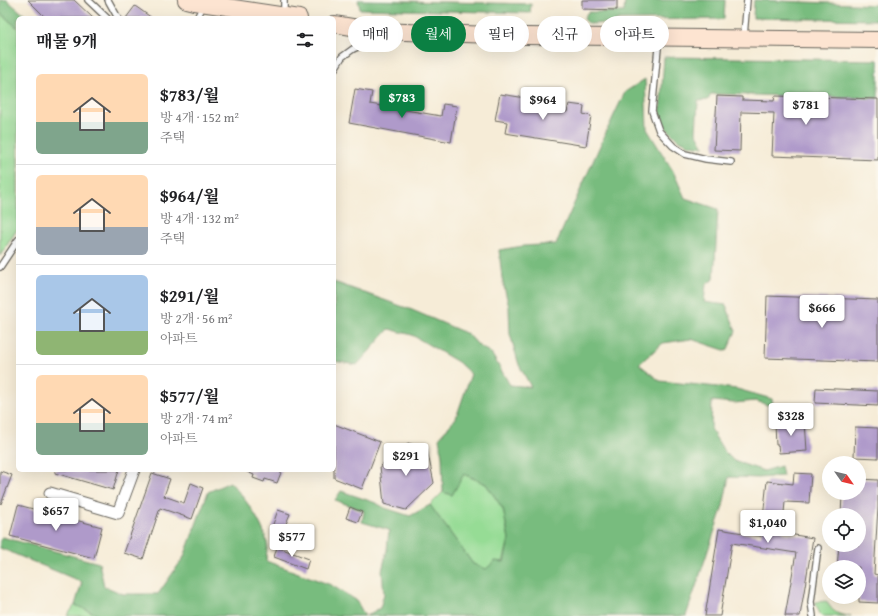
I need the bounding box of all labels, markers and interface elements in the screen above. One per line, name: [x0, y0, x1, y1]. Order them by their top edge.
chip: 매매: [348, 16, 403, 52]
chip: 월세: [411, 16, 466, 52]
chip: 필터: [474, 16, 529, 52]
chip: 신규: [537, 16, 592, 52]
chip: 아파트: [600, 16, 669, 52]
text: 매물 9개: [36, 28, 98, 53]
icon: filters: [294, 29, 316, 51]
text: $783/월: [160, 82, 220, 107]
pin: $783: [378, 85, 426, 119]
pin: $964: [519, 87, 567, 121]
text: $783: [389, 88, 415, 107]
icon: home: [68, 90, 116, 138]
text: $964: [530, 90, 556, 109]
pin: $781: [782, 92, 830, 126]
text: $781: [793, 95, 819, 114]
text: 방 4개 · 152 m²: [160, 108, 239, 127]
text: 주택: [160, 128, 185, 147]
text: $964/월: [160, 183, 220, 208]
icon: home: [68, 191, 116, 239]
text: 방 4개 · 132 m²: [160, 209, 239, 228]
text: 주택: [160, 229, 185, 248]
text: $291/월: [160, 283, 220, 308]
icon: home: [68, 291, 116, 339]
pin: $666: [798, 295, 846, 329]
text: $666: [809, 298, 835, 317]
text: 방 2개 · 56 m²: [160, 309, 233, 328]
text: 아파트: [160, 329, 198, 348]
text: $577/월: [160, 383, 220, 408]
icon: home: [68, 391, 116, 439]
pin: $328: [767, 403, 815, 437]
text: $328: [778, 406, 804, 425]
text: 방 2개 · 74 m²: [160, 409, 233, 428]
text: 아파트: [160, 429, 198, 448]
pin: $291: [382, 443, 430, 477]
text: $291: [393, 446, 419, 465]
north arrow: [822, 456, 866, 500]
map controls: [822, 456, 866, 604]
pin: $657: [32, 498, 80, 532]
text: $657: [43, 501, 69, 520]
button: locate: [822, 508, 866, 552]
pin: $1,040: [735, 510, 801, 544]
text: $1,040: [749, 513, 787, 532]
pin: $577: [268, 524, 316, 558]
text: $577: [279, 527, 305, 546]
button: layers: [822, 560, 866, 604]

